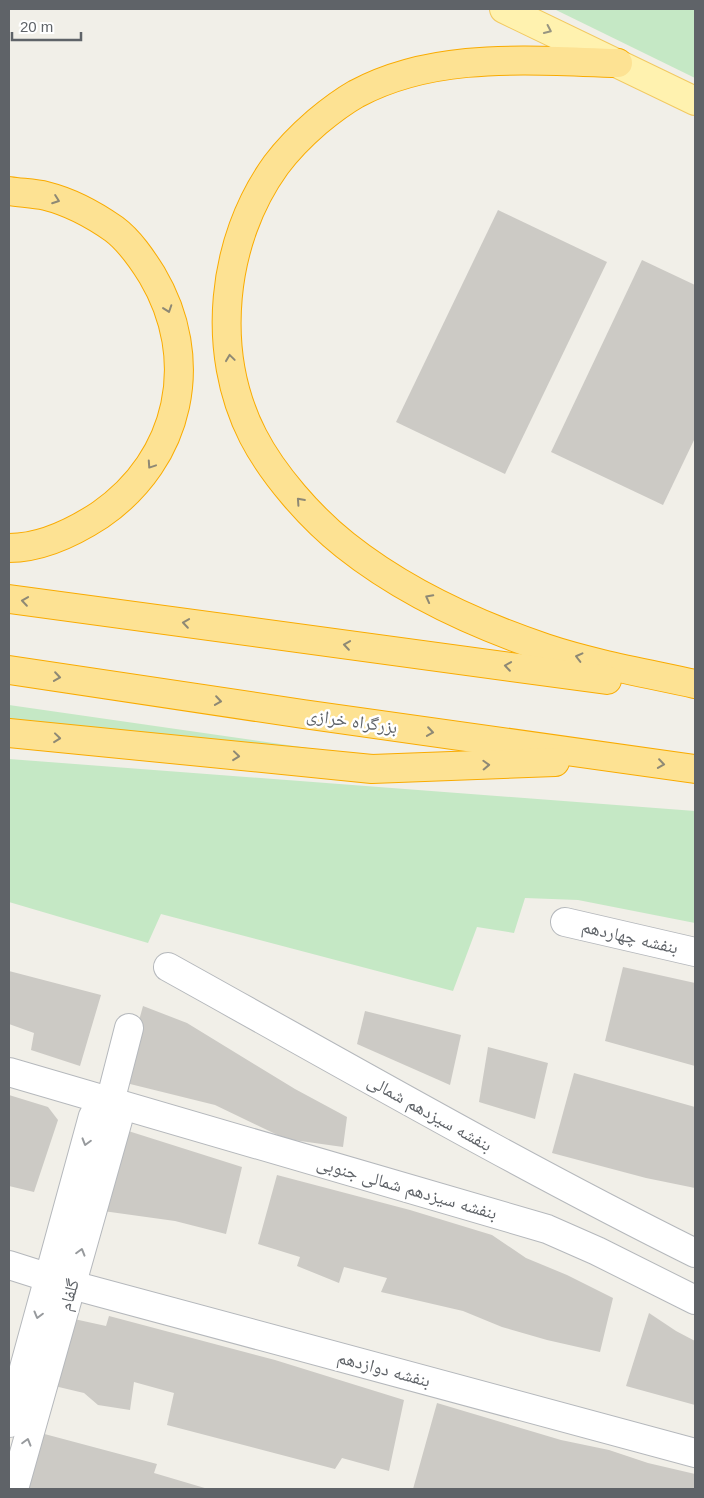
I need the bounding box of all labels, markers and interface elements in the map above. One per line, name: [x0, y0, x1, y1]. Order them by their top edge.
scale bar: [12, 10, 81, 42]
text: 20 m: [20, 18, 53, 35]
one-way arrow: [543, 23, 552, 34]
one-way arrow: [52, 194, 60, 204]
one-way arrow: [162, 304, 172, 313]
one-way arrow: [225, 353, 235, 362]
one-way arrow: [148, 459, 157, 468]
one-way arrow: [297, 497, 306, 506]
one-way arrow: [425, 594, 434, 604]
one-way arrow: [21, 596, 29, 607]
one-way arrow: [182, 618, 191, 628]
one-way arrow: [343, 640, 352, 650]
one-way arrow: [575, 652, 584, 663]
one-way arrow: [504, 662, 513, 672]
one-way arrow: [53, 672, 61, 682]
one-way arrow: [213, 696, 222, 706]
street label: بزرگراه خرازی: [305, 705, 399, 738]
one-way arrow: [427, 726, 435, 737]
one-way arrow: [54, 732, 62, 743]
one-way arrow: [233, 750, 241, 761]
one-way arrow: [656, 759, 665, 769]
one-way arrow: [482, 760, 490, 770]
street label: بنفشه چهاردهم: [579, 916, 680, 960]
street label: بنفشه سیزدهم شمالی: [363, 1071, 496, 1157]
one-way arrow: [81, 1138, 92, 1146]
street label: بنفشه سیزدهم شمالی جنوبی: [314, 1153, 499, 1225]
one-way arrow: [76, 1249, 86, 1257]
street label: گلفام: [55, 1276, 85, 1314]
one-way arrow: [33, 1311, 43, 1319]
street label: بنفشه دوازدهم: [335, 1347, 433, 1393]
one-way arrow: [22, 1439, 32, 1447]

